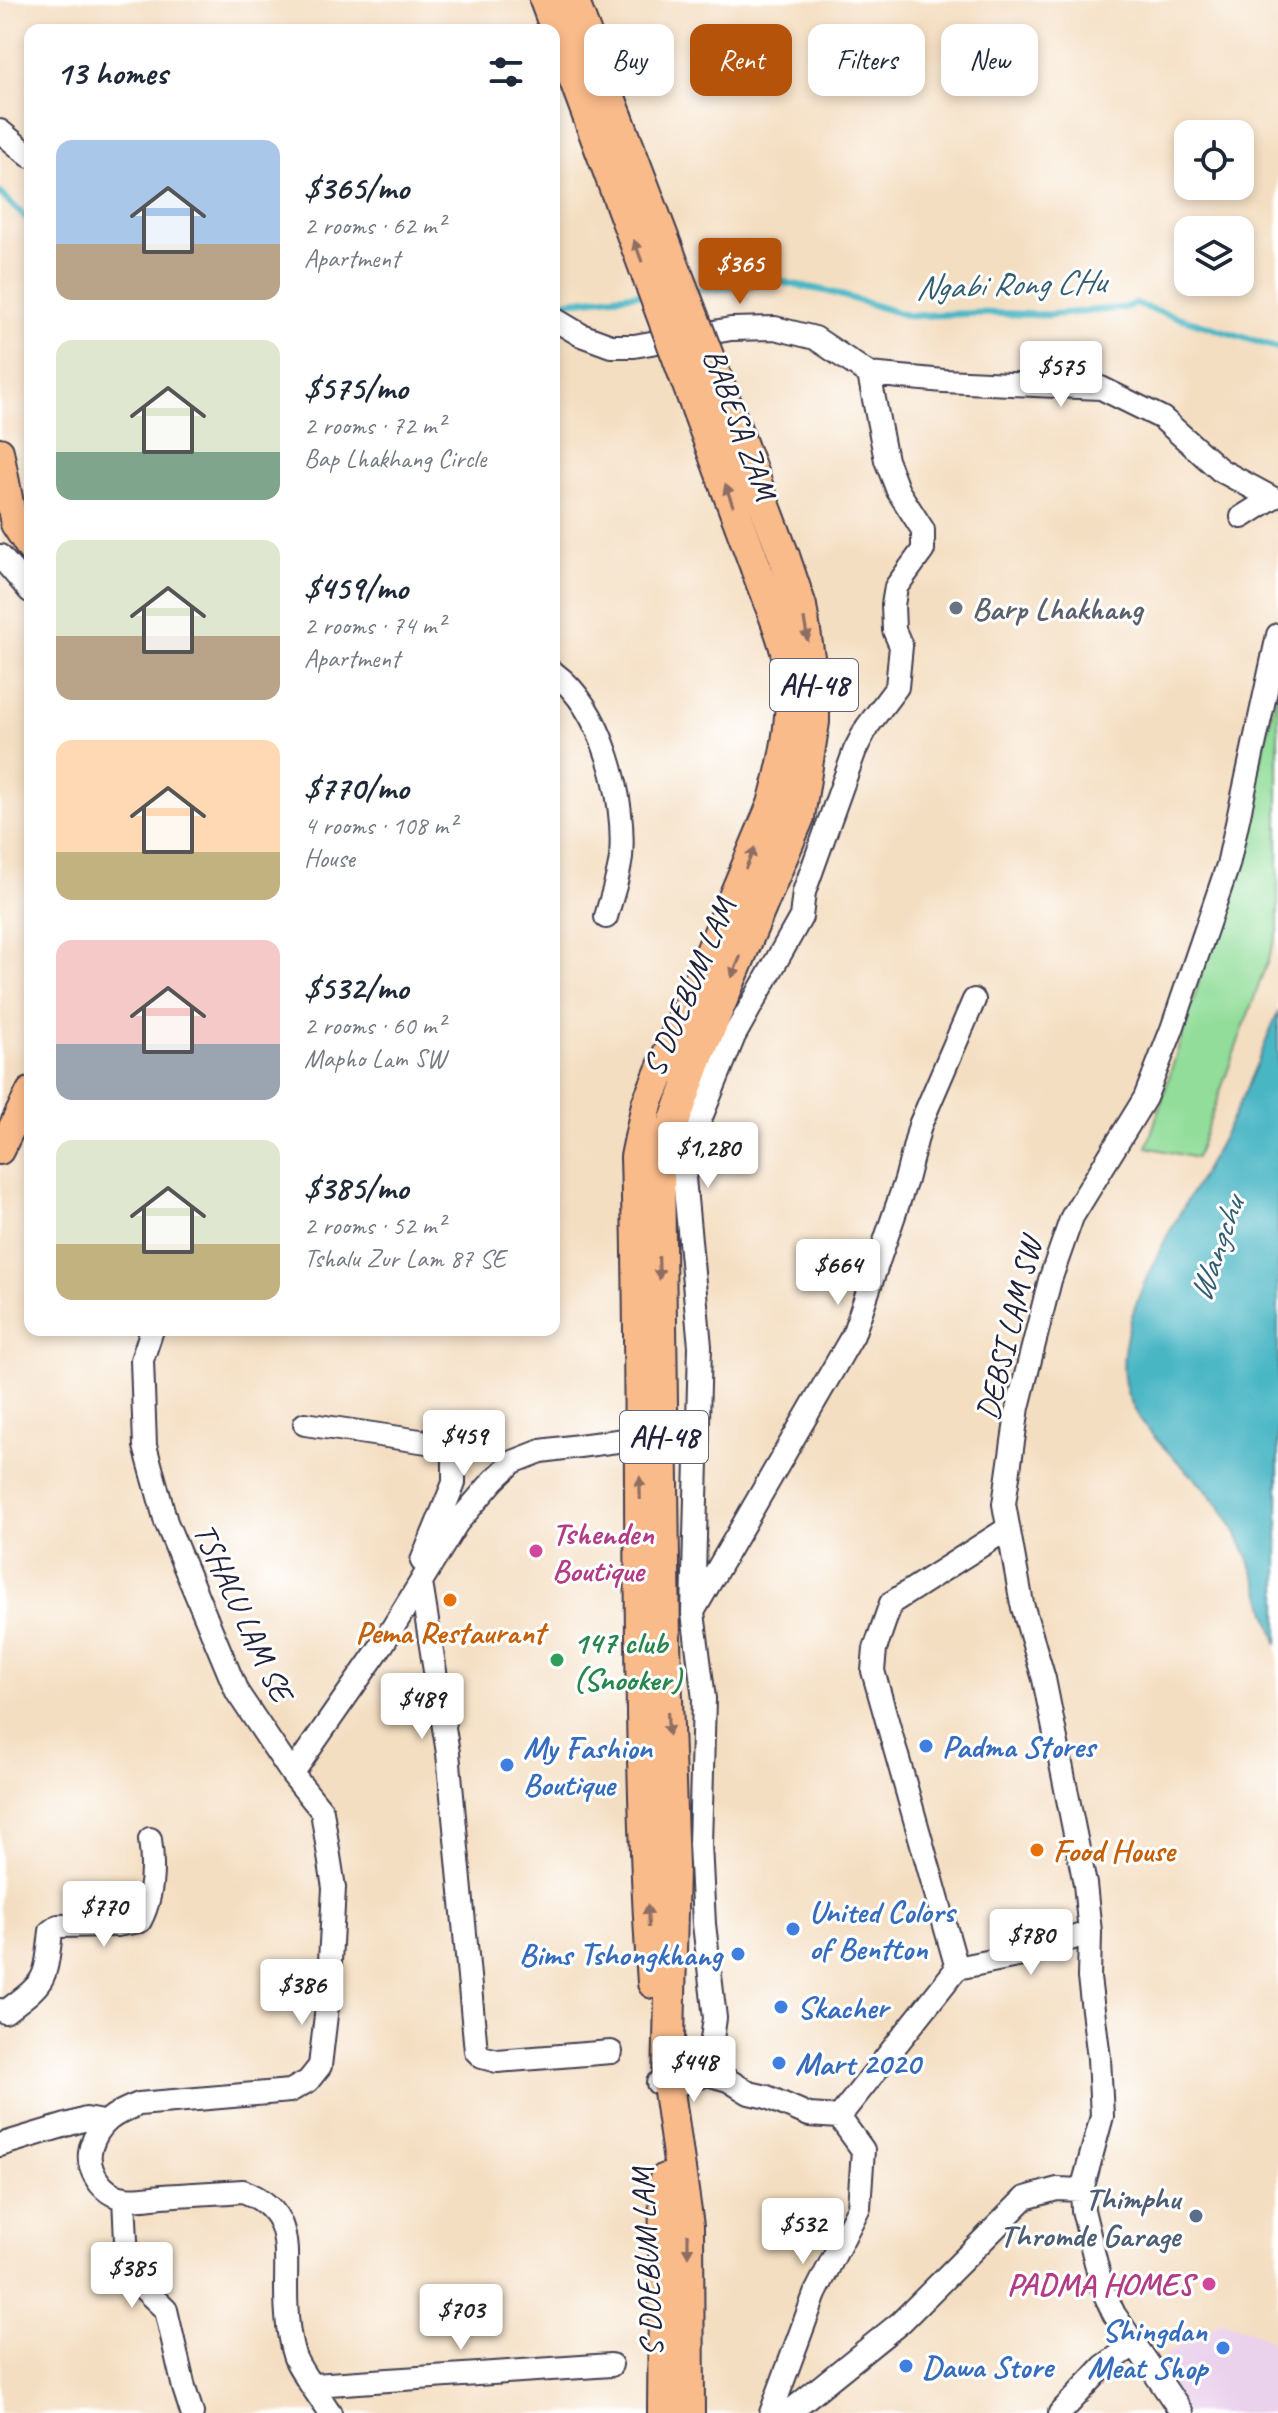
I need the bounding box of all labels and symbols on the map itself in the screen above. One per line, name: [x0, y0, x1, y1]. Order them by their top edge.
pin: $365: [693, 238, 787, 306]
one-way arrow: [631, 239, 644, 263]
water label: Ngabi Rong CHu: [914, 259, 1111, 309]
pin: $575: [1014, 341, 1108, 409]
street label: BABESA ZAM: [694, 343, 787, 507]
one-way arrow: [722, 483, 734, 507]
place label: Barp Lhakhang: [972, 588, 1145, 629]
marker: Barp Lhakhang: [947, 599, 965, 617]
one-way arrow: [800, 618, 812, 643]
road number: AH-48: [770, 659, 858, 711]
one-way arrow: [744, 846, 757, 869]
street label: S DOEBUM LAM: [633, 890, 746, 1082]
one-way arrow: [729, 955, 742, 979]
pin: $1,280: [643, 1122, 773, 1190]
water label: Wangchu: [1178, 1186, 1256, 1307]
street label: DEBSI LAM SW: [967, 1228, 1053, 1424]
pin: $664: [791, 1239, 885, 1307]
one-way arrow: [653, 1256, 666, 1281]
pin: $459: [417, 1410, 511, 1478]
road number: AH-48: [620, 1411, 708, 1463]
one-way arrow: [634, 1475, 647, 1500]
place label: Tshenden Boutique: [552, 1513, 655, 1591]
street label: TSHALU LAM SE: [184, 1517, 304, 1711]
marker: Tshenden Boutique: [527, 1542, 545, 1560]
marker: Pema Restaurant: [441, 1591, 459, 1609]
place label: Pema Restaurant: [356, 1612, 549, 1653]
place label: 147 club (Snooker): [573, 1622, 684, 1700]
marker: 147 club (Snooker): [548, 1651, 566, 1669]
pin: $489: [375, 1673, 469, 1741]
one-way arrow: [661, 1712, 674, 1737]
place label: Padma Stores: [942, 1726, 1099, 1767]
place label: My Fashion Boutique: [523, 1727, 653, 1805]
marker: Padma Stores: [917, 1737, 935, 1755]
marker: My Fashion Boutique: [498, 1756, 516, 1774]
place label: Food House: [1053, 1830, 1177, 1871]
marker: Food House: [1028, 1841, 1046, 1859]
pin: $770: [57, 1881, 151, 1949]
place label: United Colors of Bentton: [809, 1891, 957, 1969]
one-way arrow: [642, 1903, 655, 1928]
pin: $780: [984, 1909, 1078, 1977]
marker: United Colors of Bentton: [784, 1920, 802, 1938]
place label: Bims Tshongkhang: [519, 1934, 724, 1975]
marker: Bims Tshongkhang: [729, 1945, 747, 1963]
pin: $386: [255, 1959, 349, 2027]
place label: Skacher: [797, 1987, 891, 2028]
marker: Skacher: [772, 1998, 790, 2016]
pin: $448: [647, 2036, 741, 2104]
place label: Mart 2020: [795, 2043, 924, 2084]
marker: Mart 2020: [770, 2054, 788, 2072]
street label: S DOEBUM LAM: [621, 2164, 672, 2358]
place label: Thimphu Thromde Garage: [1000, 2178, 1183, 2256]
pin: $532: [756, 2198, 850, 2266]
marker: Thimphu Thromde Garage: [1187, 2207, 1205, 2225]
one-way arrow: [682, 2233, 695, 2258]
pin: $385: [85, 2242, 179, 2310]
place label: PADMA HOMES: [1007, 2264, 1198, 2305]
marker: PADMA HOMES: [1200, 2275, 1218, 2293]
pin: $703: [414, 2284, 508, 2352]
place label: Shingdan Meat Shop: [1087, 2310, 1210, 2388]
marker: Shingdan Meat Shop: [1214, 2339, 1232, 2357]
place label: Dawa Store: [922, 2346, 1056, 2387]
marker: Dawa Store: [897, 2357, 915, 2375]

